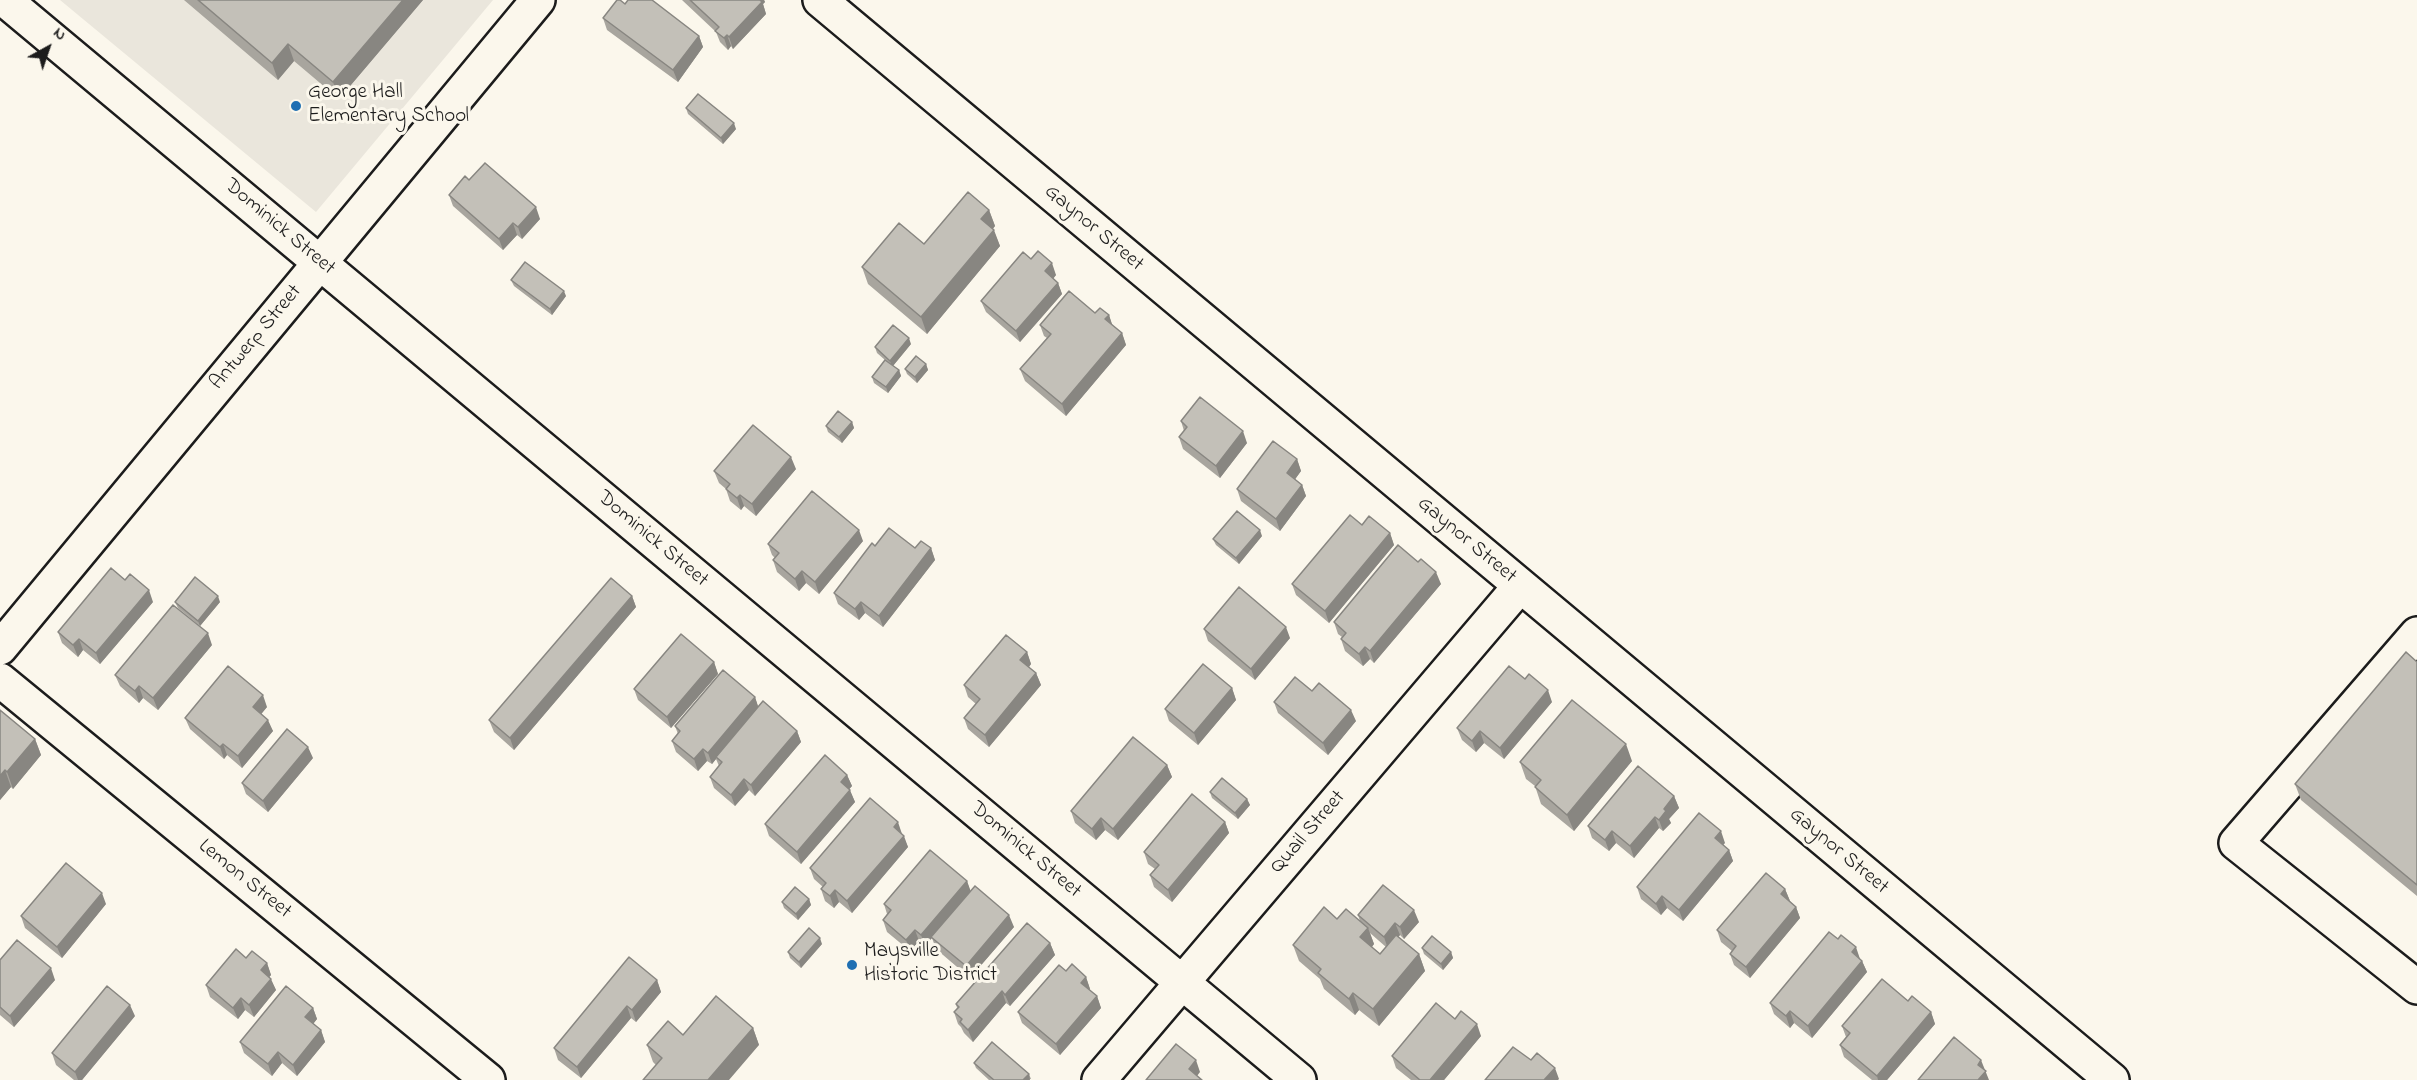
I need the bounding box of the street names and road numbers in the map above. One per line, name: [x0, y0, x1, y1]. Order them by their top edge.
street label: Dominick Street: [218, 174, 340, 282]
street label: Gaynor Street: [1038, 180, 1148, 278]
street label: Antwerp Street: [206, 280, 308, 396]
street label: Dominick Street: [591, 486, 713, 594]
street label: Gaynor Street: [1411, 492, 1521, 590]
street label: Quail Street: [1266, 786, 1352, 880]
street label: Dominick Street: [964, 797, 1086, 905]
street label: Gaynor Street: [1783, 803, 1893, 901]
street label: Lemon Street: [192, 835, 296, 925]

